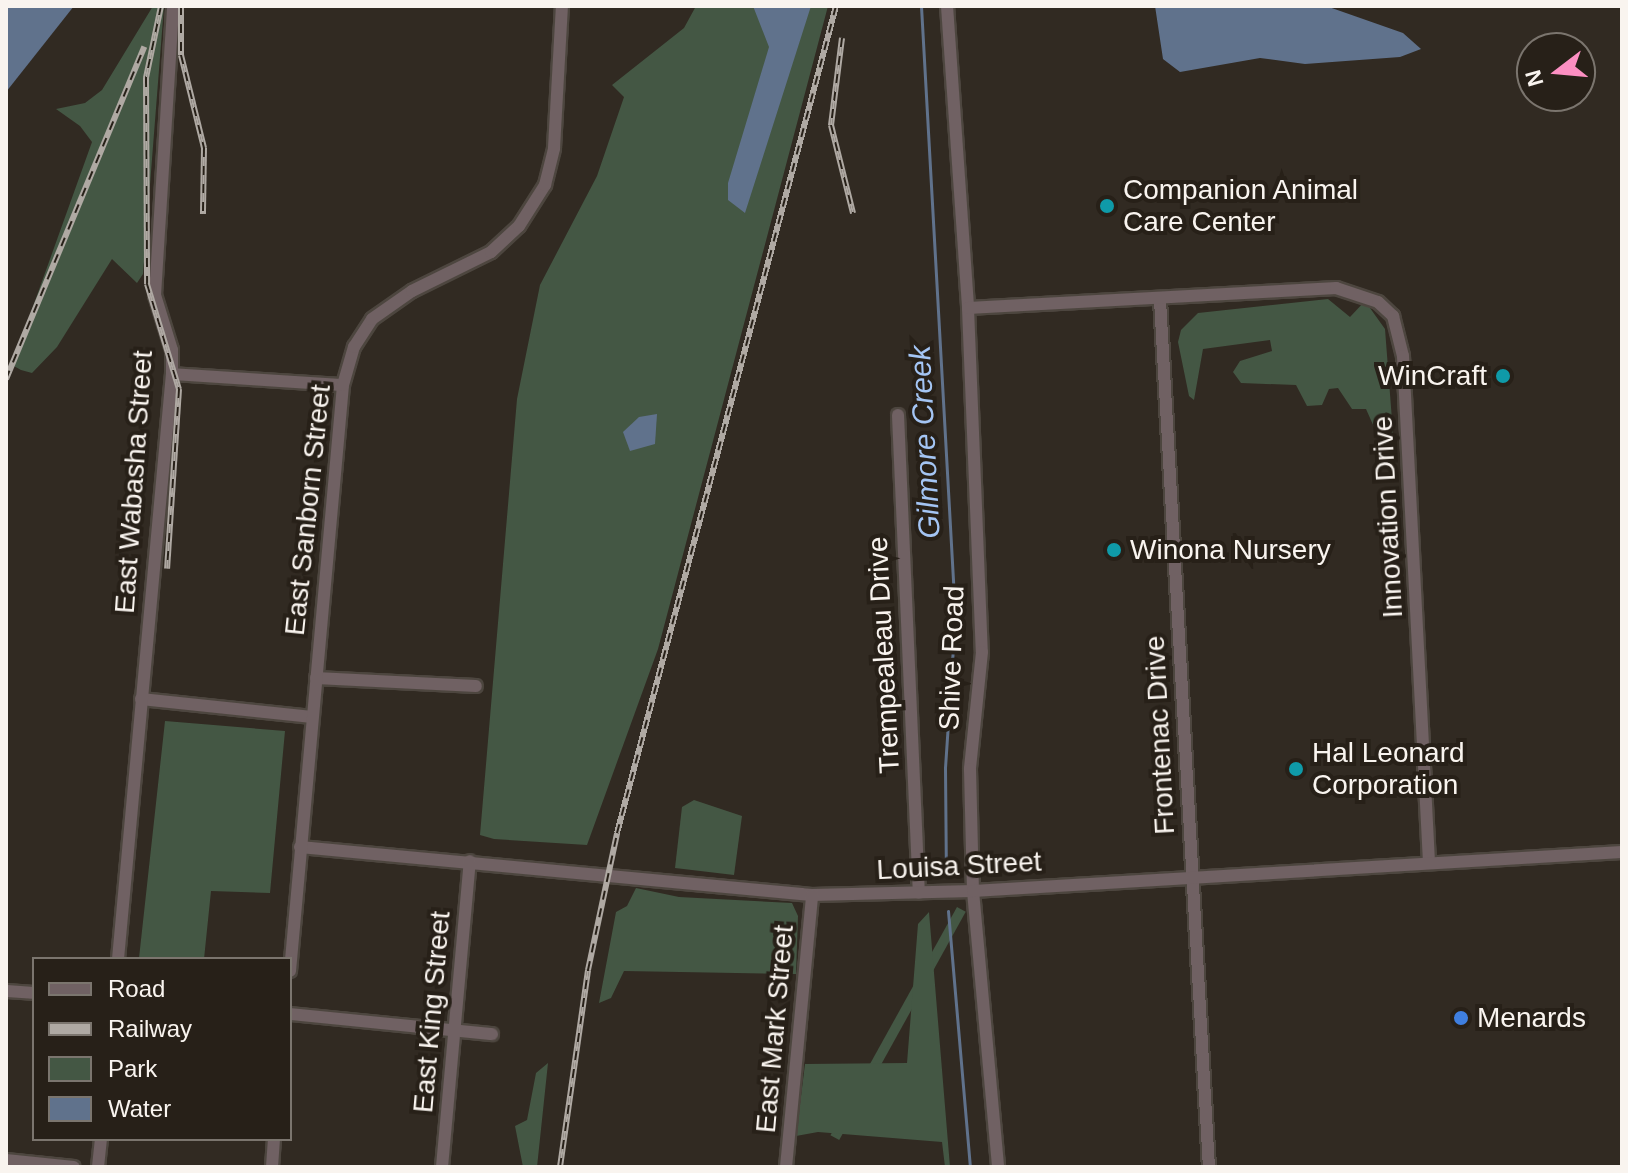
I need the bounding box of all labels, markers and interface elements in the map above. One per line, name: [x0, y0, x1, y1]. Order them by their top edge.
north arrow: [1516, 32, 1596, 112]
text: N: [1520, 67, 1549, 89]
place label: Companion Animal Care Center: [1123, 173, 1360, 239]
marker: Companion Animal Care Center: [1098, 197, 1116, 215]
water label: Gilmore Creek: [902, 345, 948, 539]
street label: East Wabasha Street: [108, 349, 160, 615]
place label: WinCraft: [1378, 359, 1487, 393]
marker: WinCraft: [1494, 367, 1512, 385]
street label: East Sanborn Street: [278, 383, 338, 637]
street label: Innovation Drive: [1366, 415, 1410, 619]
place label: Winona Nursery: [1130, 533, 1331, 567]
street label: Trempealeau Drive: [861, 536, 907, 774]
marker: Winona Nursery: [1105, 541, 1123, 559]
street label: Shive Road: [933, 585, 971, 731]
street label: Frontenac Drive: [1138, 635, 1182, 835]
place label: Hal Leonard Corporation: [1312, 736, 1465, 802]
marker: Hal Leonard Corporation: [1287, 760, 1305, 778]
street label: Louisa Street: [876, 845, 1042, 887]
street label: East King Street: [406, 910, 458, 1114]
street label: East Mark Street: [749, 924, 801, 1134]
legend: [32, 957, 292, 1141]
text: Road: [108, 975, 165, 1002]
place label: Menards: [1477, 1001, 1586, 1035]
marker: Menards: [1452, 1009, 1470, 1027]
text: Railway: [108, 1015, 192, 1042]
text: Park: [108, 1055, 157, 1082]
text: Water: [108, 1095, 171, 1122]

